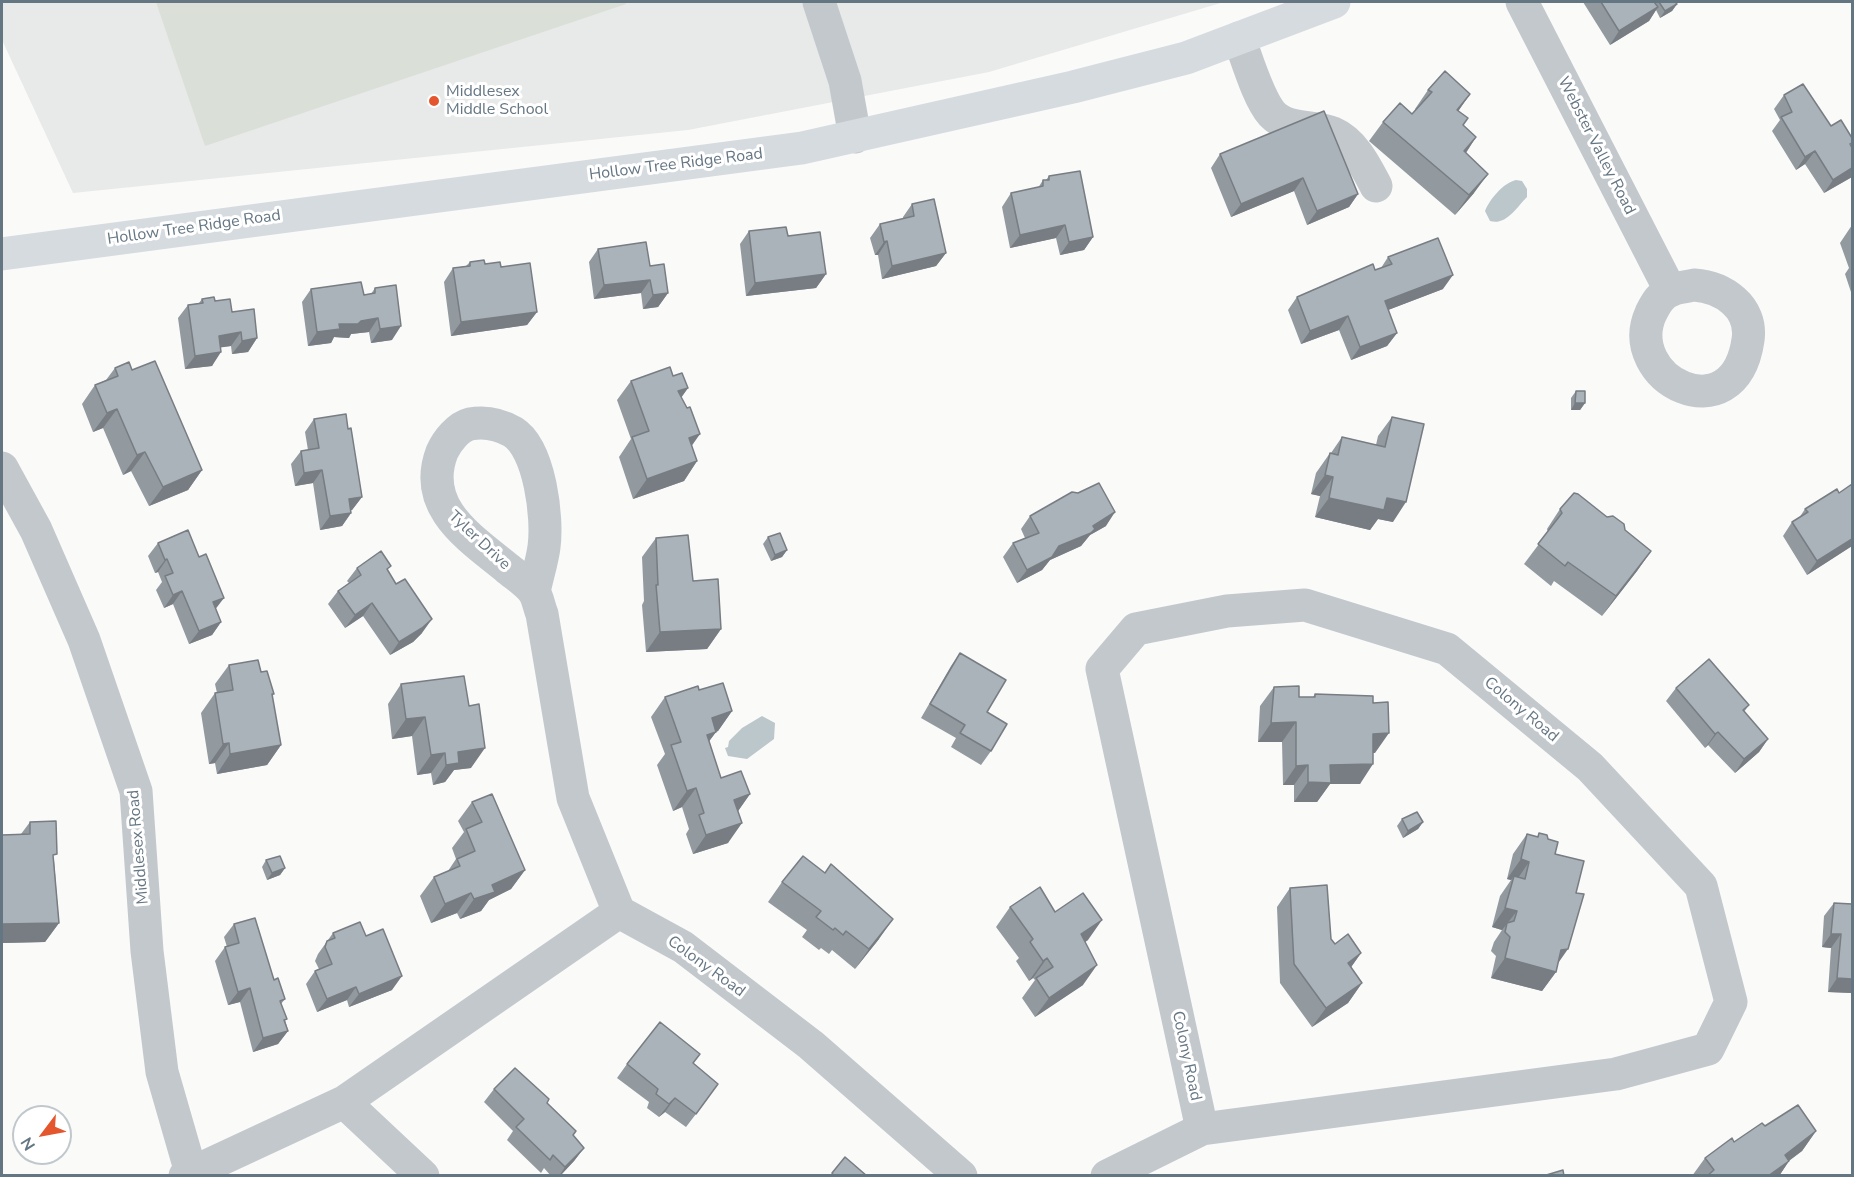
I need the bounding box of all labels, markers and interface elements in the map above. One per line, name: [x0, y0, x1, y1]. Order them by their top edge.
street label: Webster Valley Road: [1553, 74, 1639, 218]
place label: Middlesex Middle School: [446, 82, 548, 120]
marker: Middlesex Middle School: [427, 94, 441, 108]
street label: Hollow Tree Ridge Road: [588, 145, 764, 185]
street label: Hollow Tree Ridge Road: [106, 206, 282, 250]
street label: Tyler Drive: [444, 507, 514, 575]
street label: Colony Road: [1480, 673, 1562, 747]
street label: Middlesex Road: [124, 789, 154, 905]
street label: Colony Road: [663, 932, 749, 1002]
street label: Colony Road: [1167, 1009, 1205, 1103]
north arrow: [12, 1105, 72, 1165]
text: N: [16, 1133, 41, 1154]

